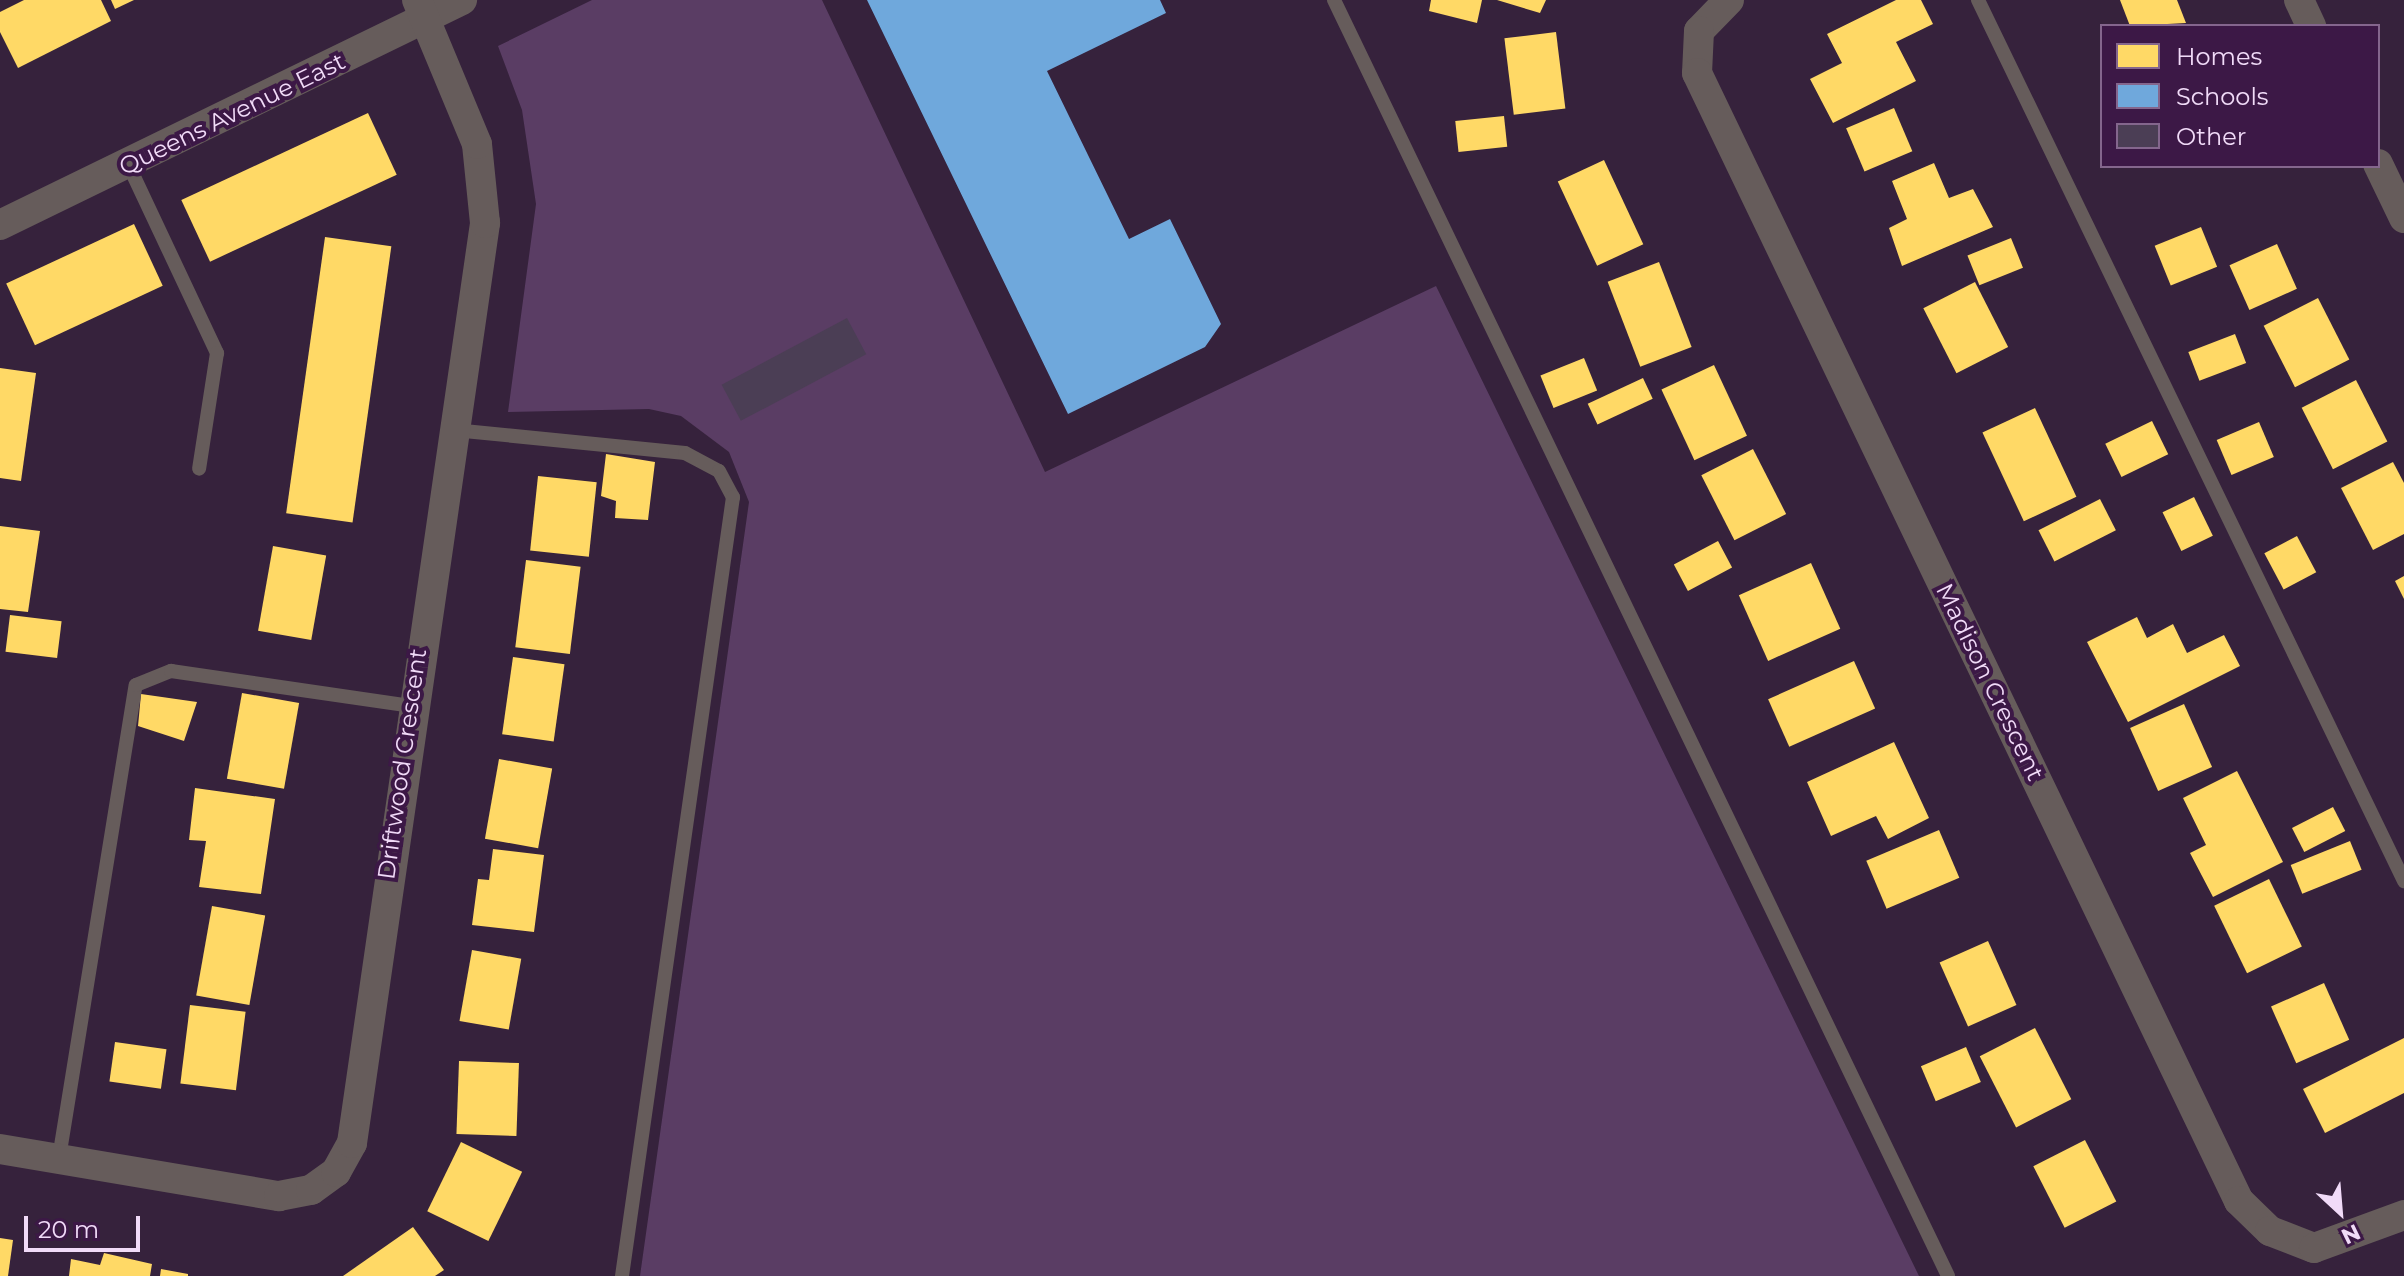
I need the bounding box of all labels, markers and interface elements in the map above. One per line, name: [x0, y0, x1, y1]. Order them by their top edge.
legend: [2100, 24, 2380, 168]
text: Homes: [2176, 42, 2262, 71]
street label: Queens Avenue East: [114, 47, 350, 181]
text: Schools: [2176, 82, 2269, 111]
text: Other: [2176, 122, 2246, 151]
street label: Madison Crescent: [1930, 579, 2050, 785]
street label: Driftwood Crescent: [372, 647, 432, 881]
north arrow: [2300, 1172, 2380, 1252]
scale bar: [28, 1200, 144, 1250]
text: 20 m: [38, 1215, 99, 1244]
text: N: [2337, 1218, 2365, 1250]

